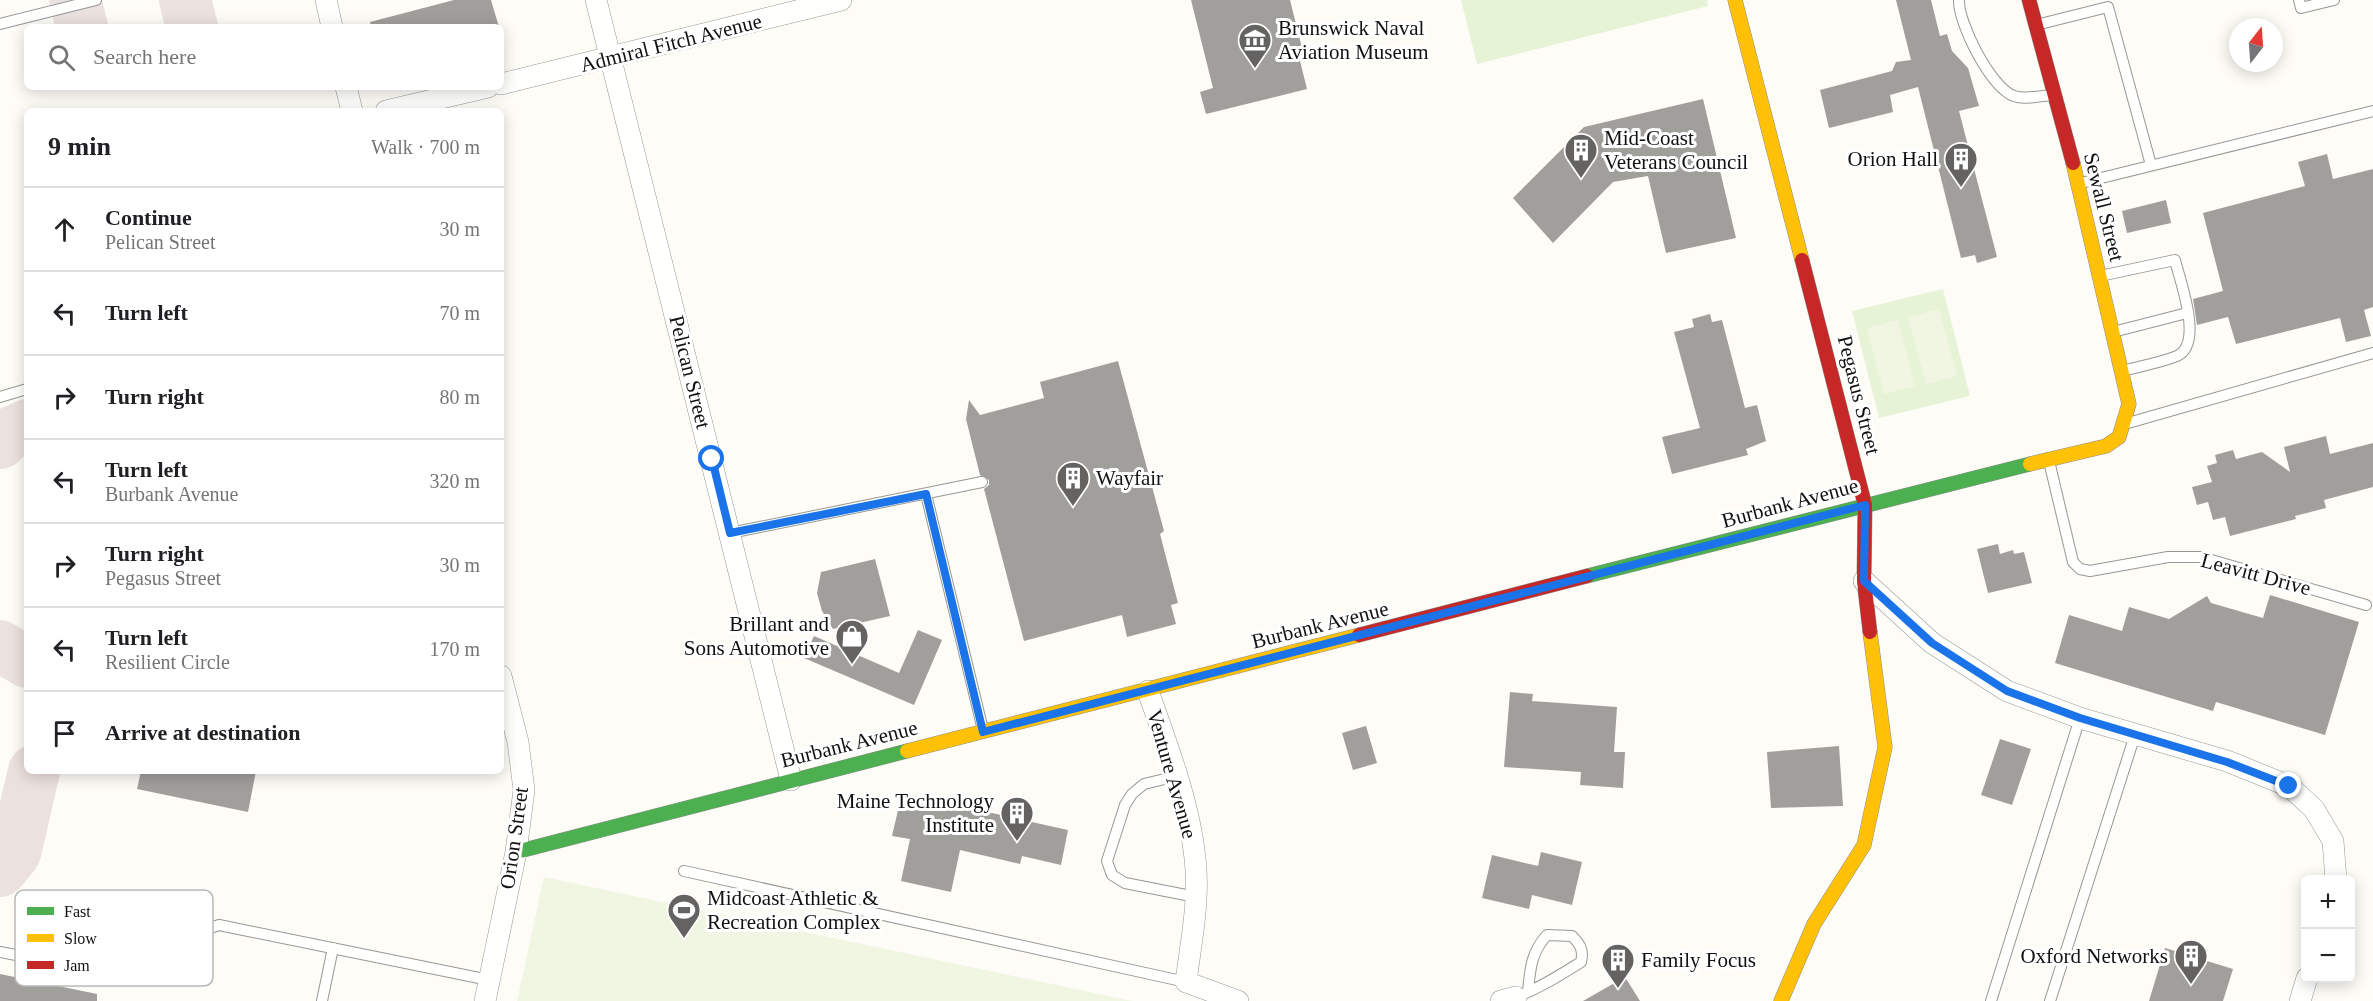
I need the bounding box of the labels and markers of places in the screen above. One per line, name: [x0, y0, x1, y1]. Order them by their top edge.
place label: Brunswick Naval Aviation Museum: [1278, 16, 1429, 64]
museum icon: Brunswick Naval Aviation Museum: [1237, 22, 1273, 69]
place label: Mid-Coast Veterans Council: [1604, 126, 1748, 174]
building icon: Mid-Coast Veterans Council: [1563, 132, 1599, 179]
building icon: Orion Hall: [1943, 141, 1979, 188]
place label: Orion Hall: [1848, 147, 1938, 171]
building icon: Wayfair: [1055, 460, 1091, 507]
place label: Wayfair: [1096, 466, 1163, 490]
place label: Brillant and Sons Automotive: [684, 612, 829, 660]
shop icon: Brillant and Sons Automotive: [834, 618, 870, 665]
place label: Maine Technology Institute: [837, 789, 994, 837]
building icon: Maine Technology Institute: [999, 795, 1035, 842]
place label: Midcoast Athletic & Recreation Complex: [707, 886, 881, 934]
sports icon: Midcoast Athletic & Recreation Complex: [666, 892, 702, 939]
building icon: Oxford Networks: [2173, 938, 2209, 985]
building icon: Family Focus: [1600, 942, 1636, 989]
place label: Oxford Networks: [2020, 944, 2168, 968]
place label: Family Focus: [1641, 948, 1756, 972]

